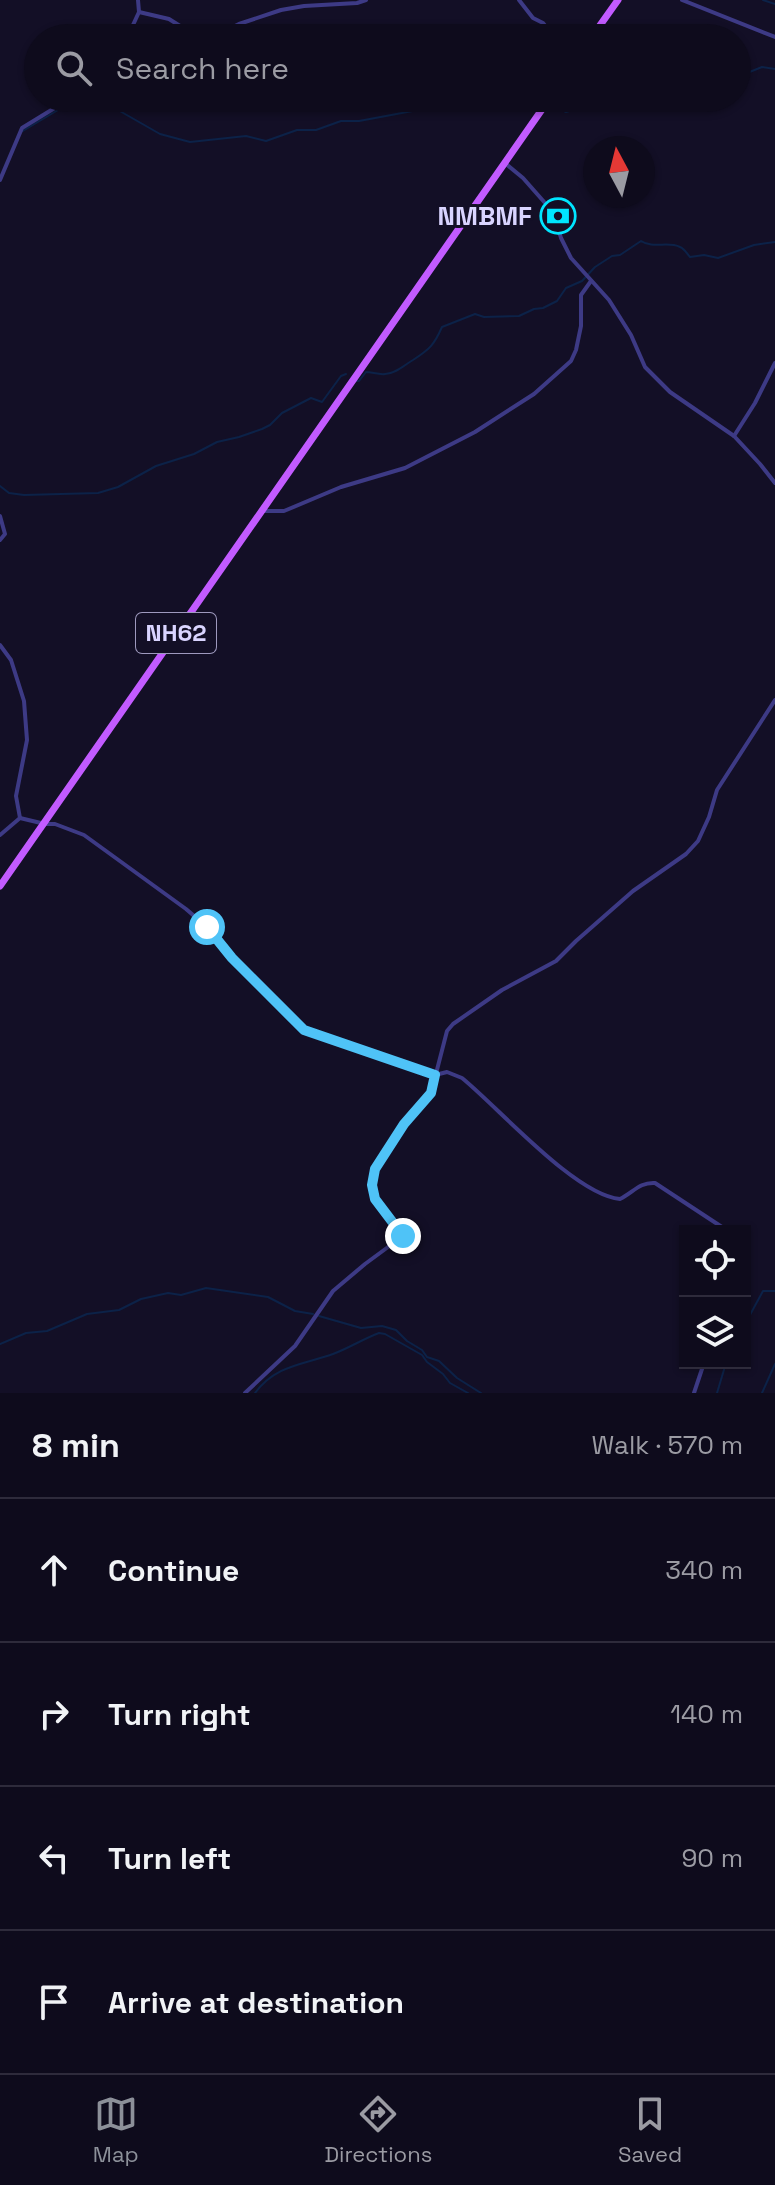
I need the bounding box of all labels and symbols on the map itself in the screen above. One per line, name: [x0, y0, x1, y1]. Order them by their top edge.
north arrow: [583, 136, 655, 208]
bank icon: NMBMF: [539, 197, 577, 235]
place label: NMBMF: [438, 199, 532, 233]
road number: NH62: [136, 613, 216, 653]
route start: [189, 909, 225, 945]
route end: [385, 1218, 421, 1254]

